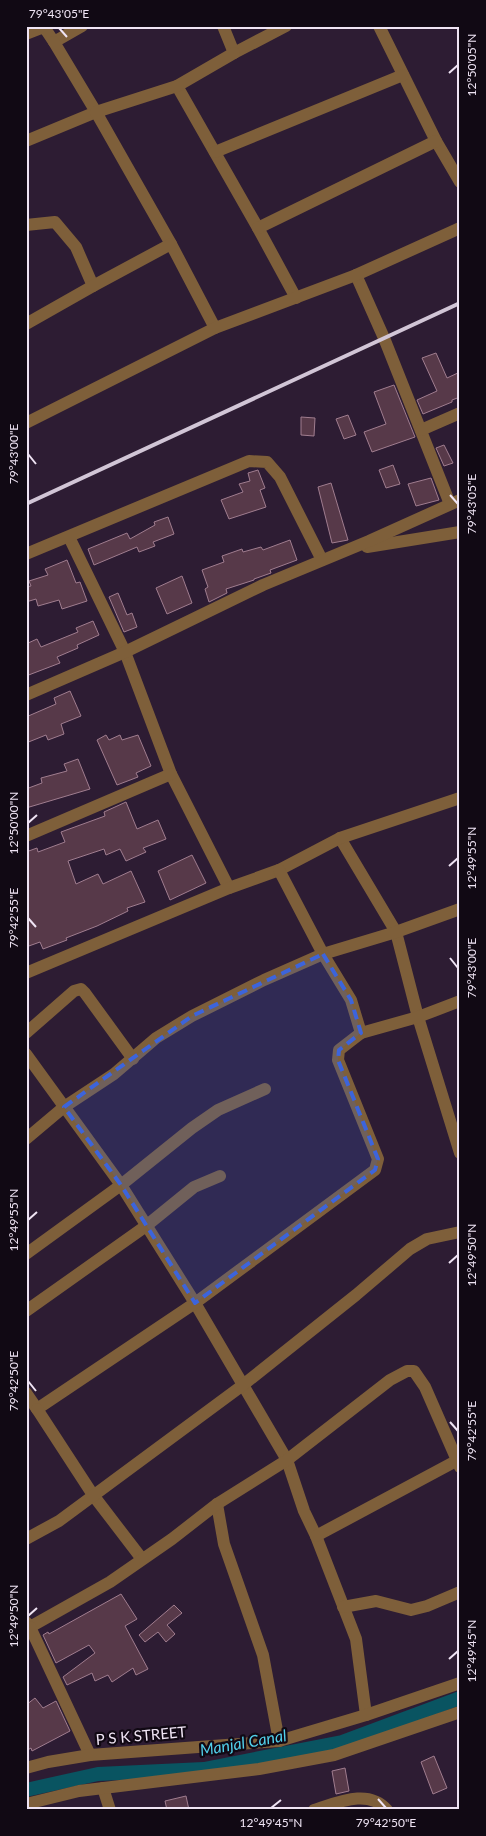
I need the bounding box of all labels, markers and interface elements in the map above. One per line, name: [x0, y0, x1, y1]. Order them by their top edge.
text: 79°43'05"E: [29, 6, 89, 21]
text: 12°50'05"N: [464, 34, 479, 96]
text: 79°43'00"E: [6, 424, 21, 484]
text: 79°43'05"E: [464, 474, 479, 534]
text: 12°50'00"N: [6, 792, 21, 854]
text: 12°49'55"N: [464, 827, 479, 889]
text: 79°42'55"E: [6, 888, 21, 948]
text: 79°43'00"E: [464, 938, 479, 998]
text: 12°49'55"N: [6, 1189, 21, 1251]
text: 12°49'50"N: [464, 1224, 479, 1286]
text: 79°42'50"E: [6, 1351, 21, 1411]
text: 79°42'55"E: [464, 1401, 479, 1461]
text: 12°49'50"N: [6, 1585, 21, 1647]
text: 12°49'45"N: [464, 1620, 479, 1682]
street label: P S K STREET: [95, 1722, 187, 1748]
water label: Manjal Canal: [198, 1725, 288, 1759]
text: 12°49'45"N: [240, 1815, 302, 1830]
text: 79°42'50"E: [356, 1815, 416, 1830]

